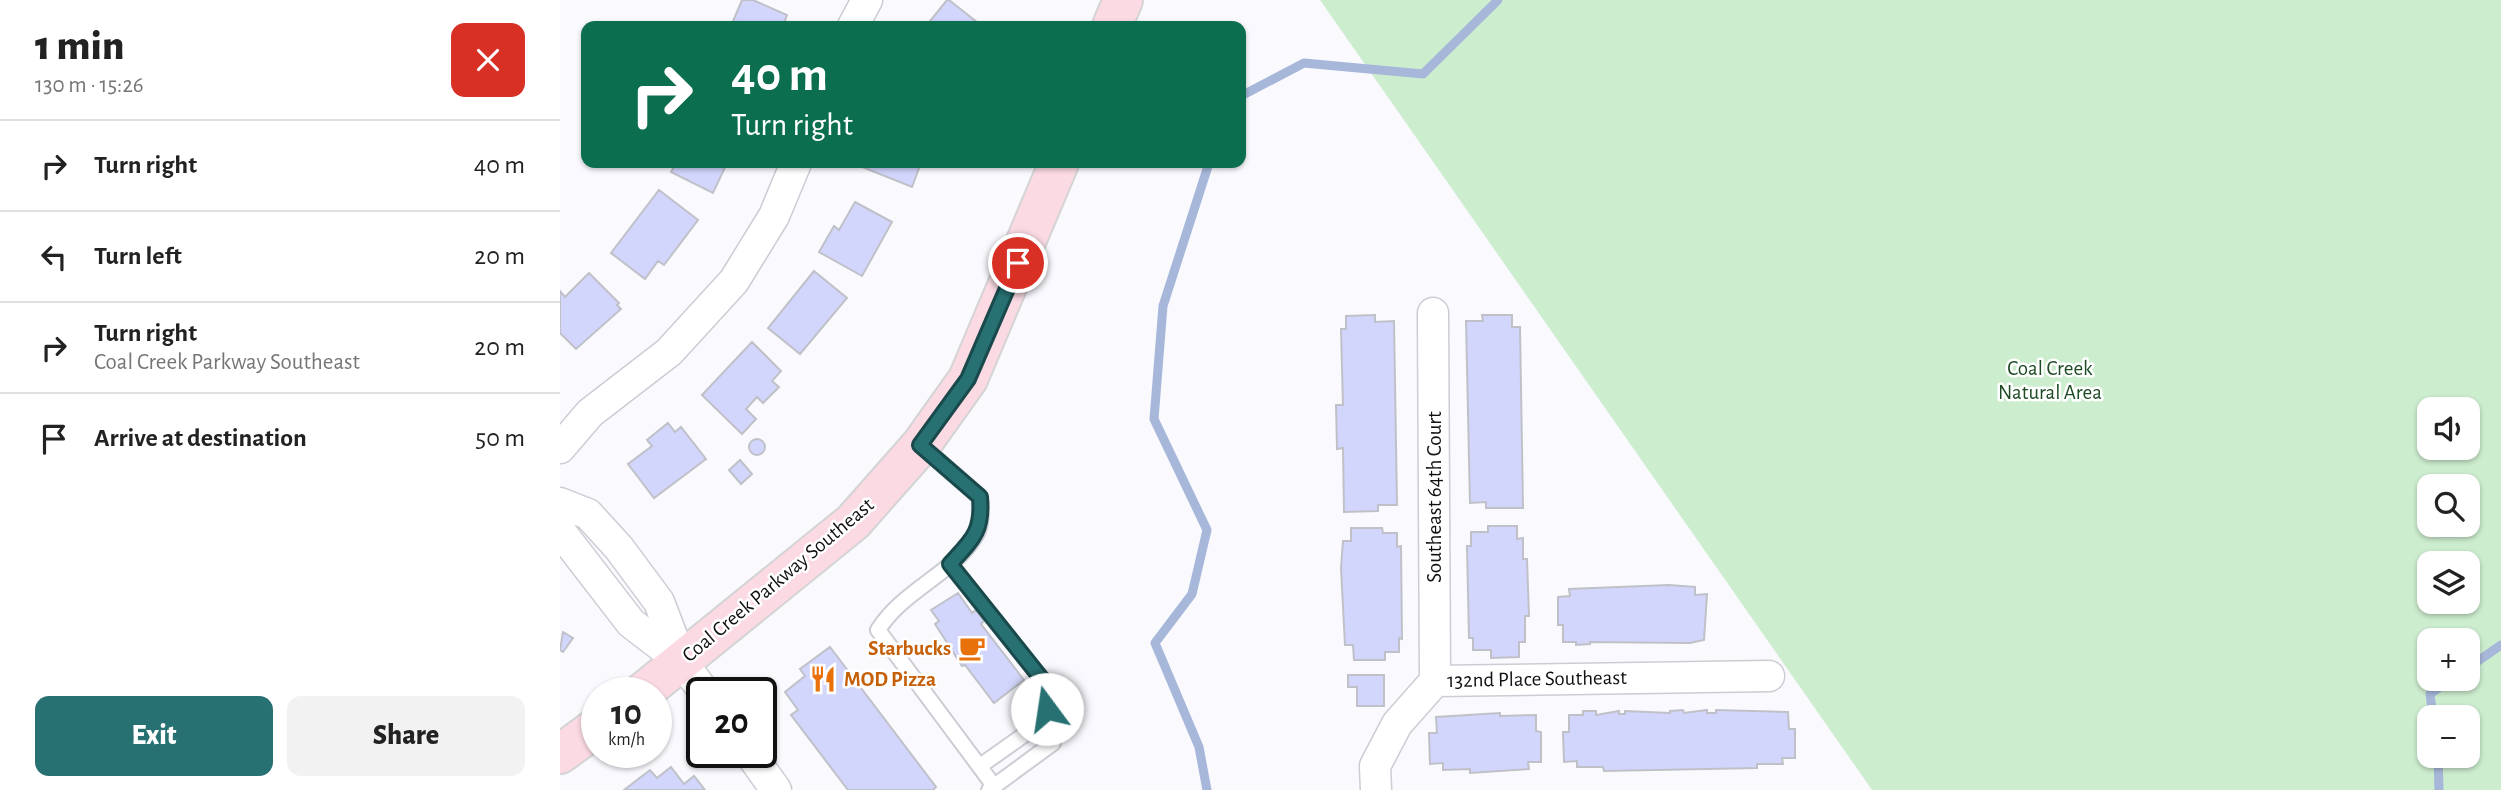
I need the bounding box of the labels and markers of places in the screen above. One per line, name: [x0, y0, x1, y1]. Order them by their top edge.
pin: [988, 233, 1048, 293]
cafe icon: Starbucks: [957, 633, 987, 663]
place label: Starbucks: [868, 638, 951, 659]
restaurant icon: MOD Pizza: [808, 664, 838, 694]
place label: MOD Pizza: [844, 669, 936, 690]

